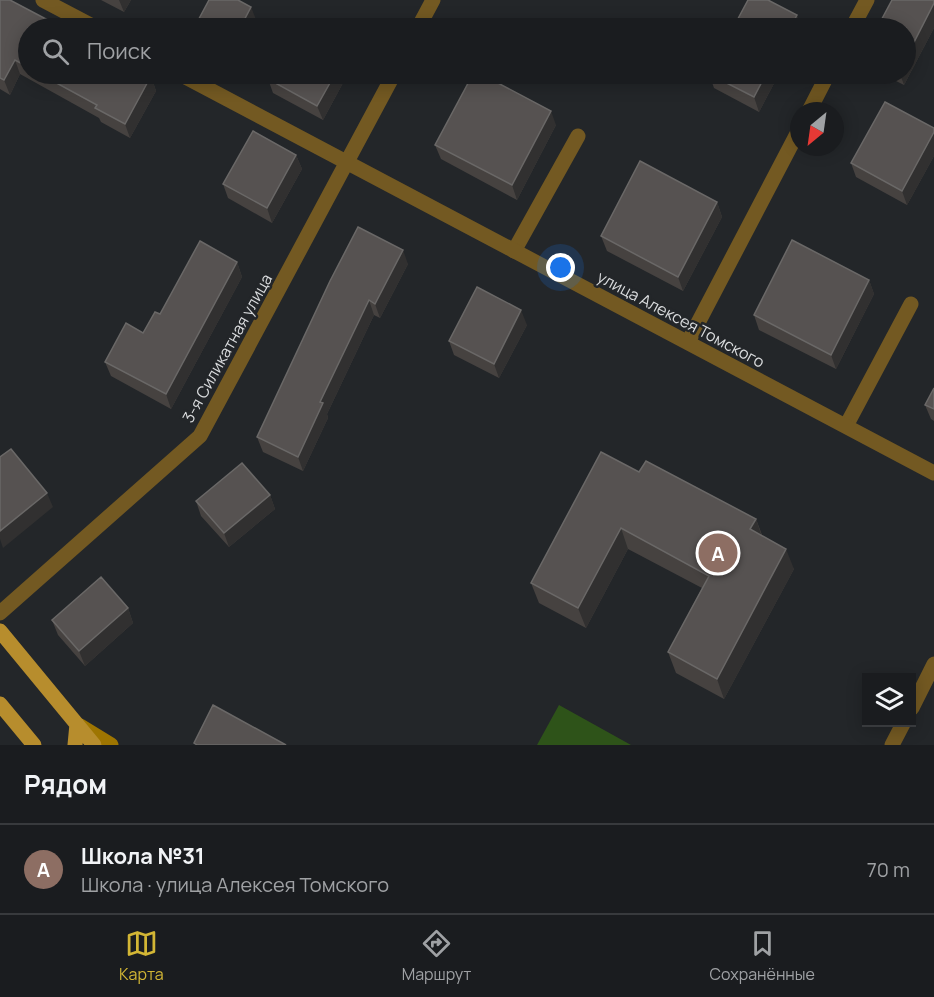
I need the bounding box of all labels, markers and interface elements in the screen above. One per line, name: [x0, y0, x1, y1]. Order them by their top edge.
search box: [18, 18, 916, 84]
icon: search: [39, 35, 72, 68]
text: Поиск: [87, 36, 151, 66]
north arrow: [790, 102, 844, 156]
your location: [546, 253, 575, 282]
street label: улица Алексея Томского: [593, 265, 769, 373]
street label: 3-я Силикатная улица: [177, 270, 277, 426]
pin: A: [698, 530, 738, 576]
map controls: [862, 673, 916, 727]
button: layers: [862, 673, 916, 727]
text: Рядом: [24, 766, 107, 802]
text: Школа №31: [81, 841, 205, 871]
text: A: [37, 856, 50, 883]
text: 70 m: [867, 856, 910, 883]
text: Школа · улица Алексея Томского: [81, 871, 389, 898]
tab: Карта: [119, 927, 164, 985]
tab: Маршрут: [402, 927, 471, 985]
tab: Сохранённые: [710, 927, 815, 985]

